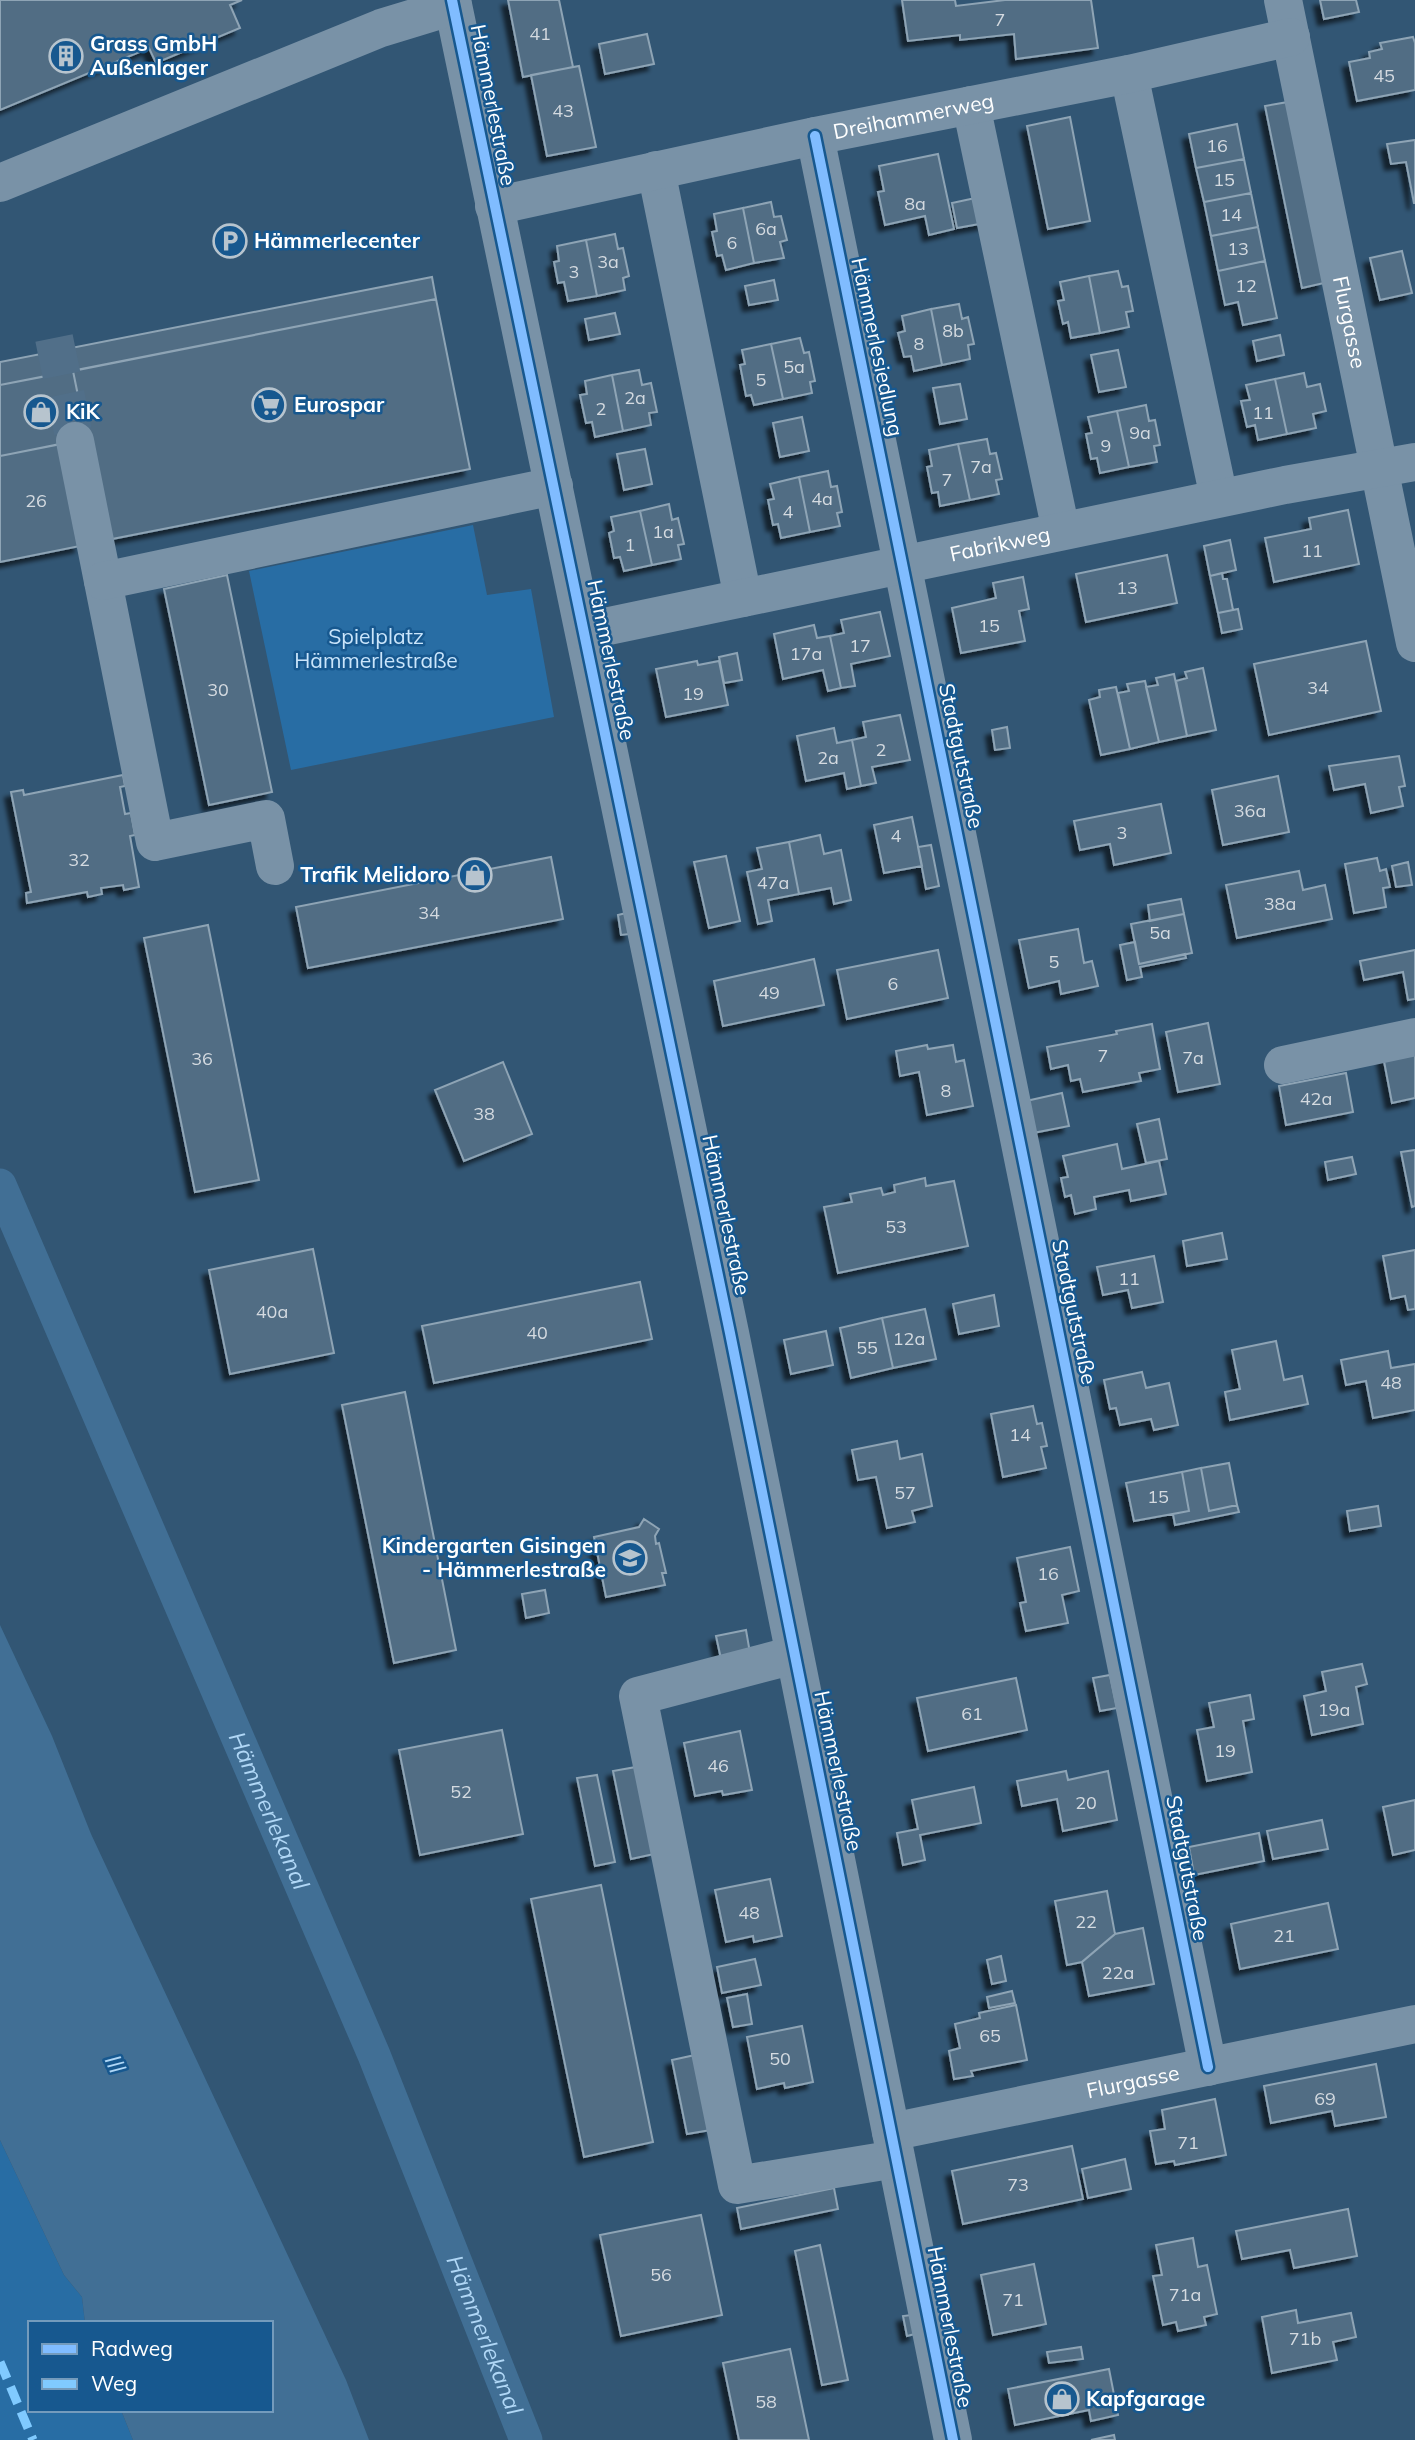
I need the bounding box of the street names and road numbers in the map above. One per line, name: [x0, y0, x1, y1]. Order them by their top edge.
street label: Hämmerlestraße: [466, 22, 522, 188]
street label: Dreihammerweg: [831, 87, 996, 144]
street label: Hämmerlesiedlung: [846, 255, 910, 439]
street label: Flurgasse: [1328, 273, 1372, 371]
street label: Fabrikweg: [947, 520, 1052, 567]
street label: Hämmerlestraße: [582, 577, 642, 742]
street label: Stadtgutstraße: [934, 681, 990, 831]
street label: Hämmerlestraße: [697, 1132, 757, 1297]
street label: Stadtgutstraße: [1047, 1237, 1103, 1387]
street label: Hämmerlestraße: [809, 1688, 869, 1853]
street label: Stadtgutstraße: [1161, 1793, 1215, 1943]
street label: Flurgasse: [1084, 2059, 1181, 2103]
street label: Hämmerlestraße: [923, 2244, 979, 2410]

